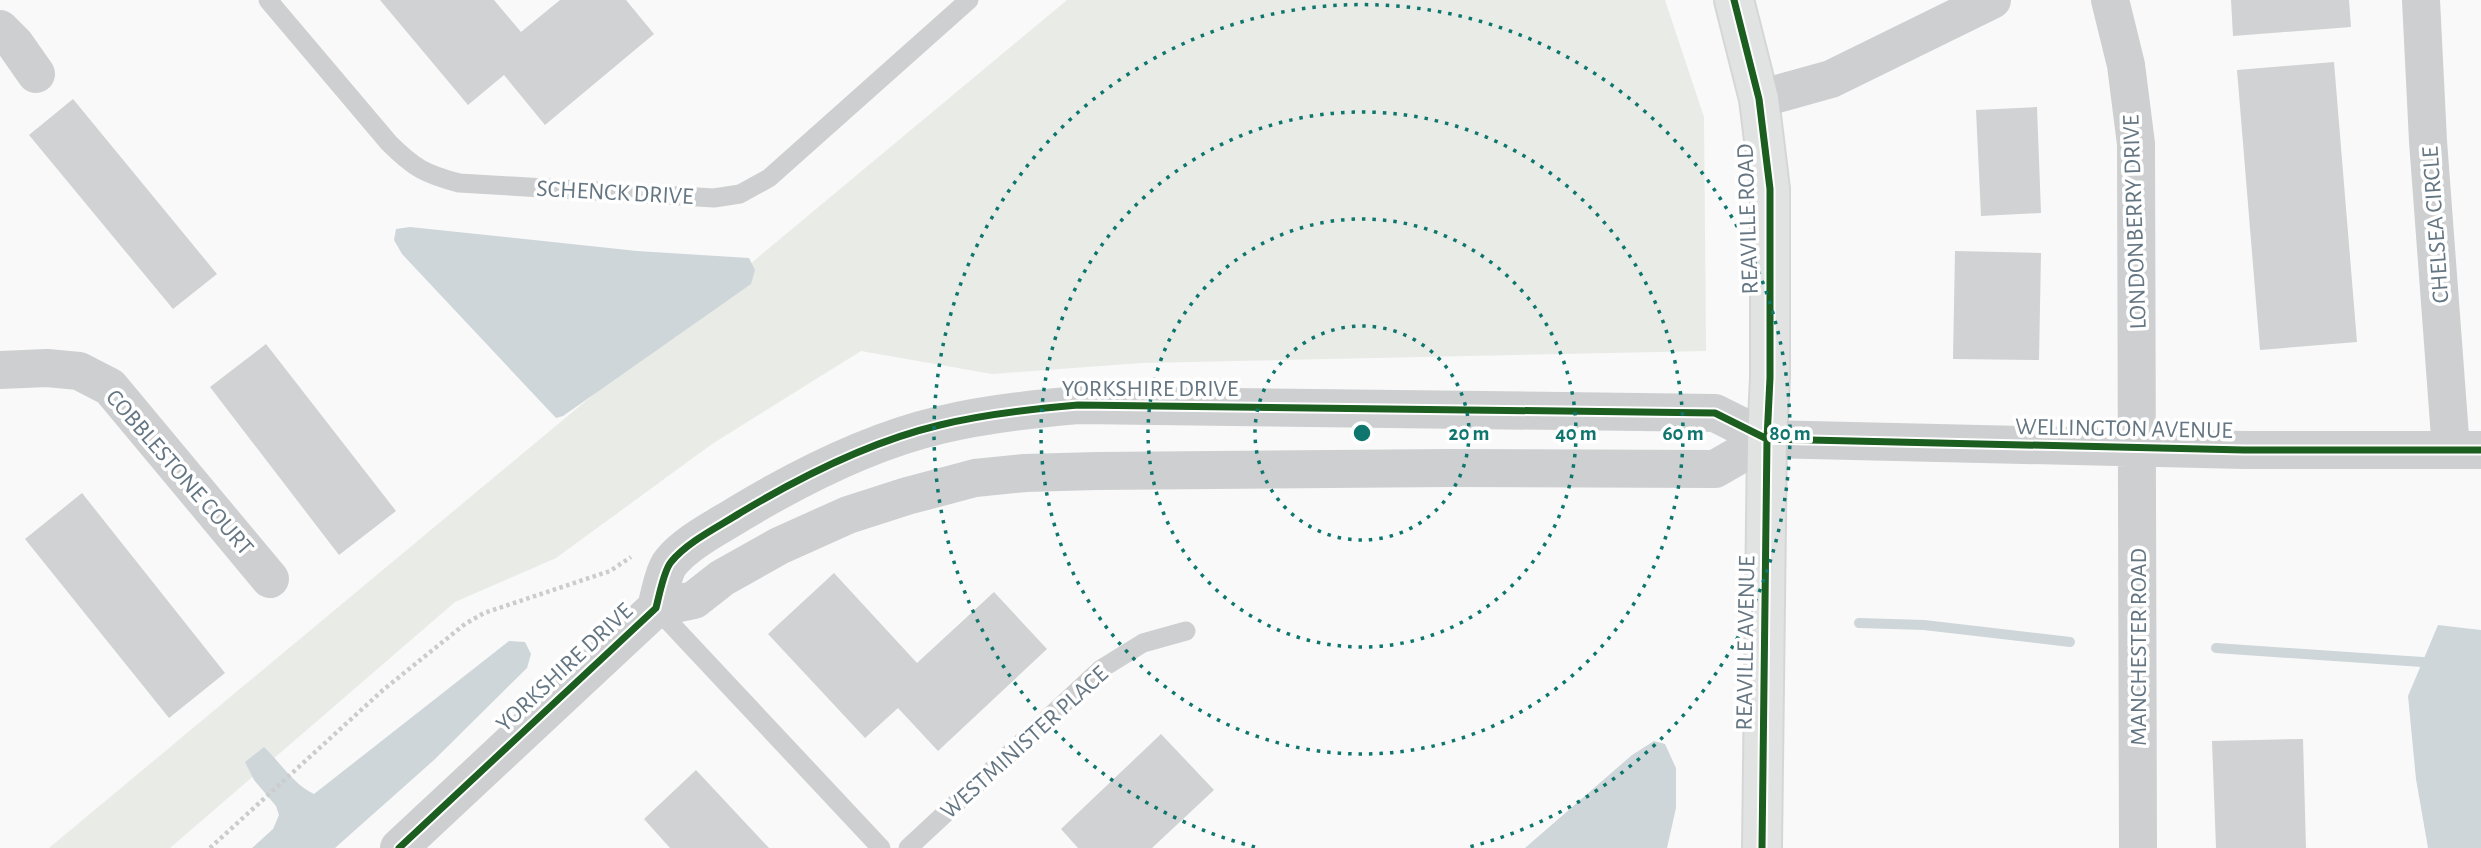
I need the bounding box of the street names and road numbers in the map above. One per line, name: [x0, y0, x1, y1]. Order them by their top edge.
street label: LONDONBERRY DRIVE: [2119, 114, 2151, 330]
street label: REAVILLE ROAD: [1733, 143, 1763, 295]
street label: CHELSEA CIRCLE: [2419, 145, 2453, 304]
street label: SCHENCK DRIVE: [536, 177, 695, 209]
street label: YORKSHIRE DRIVE: [1062, 377, 1239, 401]
street label: COBBLESTONE COURT: [101, 385, 258, 560]
street label: WELLINGTON AVENUE: [2015, 415, 2233, 443]
street label: MANCHESTER ROAD: [2127, 548, 2151, 746]
street label: REAVILLE AVENUE: [1732, 555, 1760, 731]
street label: YORKSHIRE DRIVE: [492, 598, 638, 737]
street label: WESTMINISTER PLACE: [937, 661, 1113, 824]

